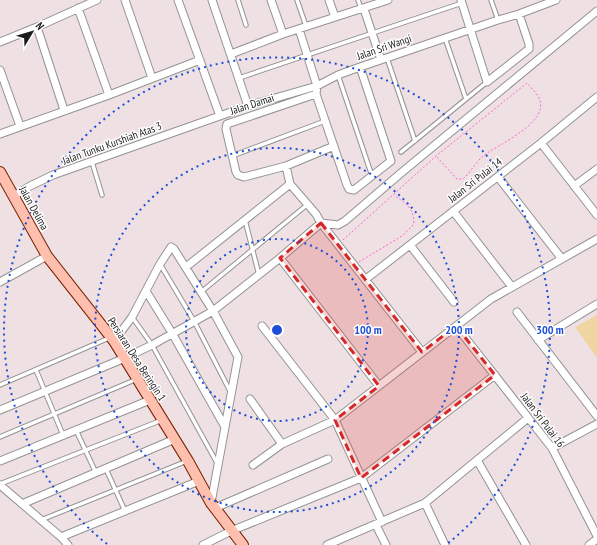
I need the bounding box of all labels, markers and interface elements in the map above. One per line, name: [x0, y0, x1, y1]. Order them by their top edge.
north arrow: [12, 12, 52, 52]
text: N: [33, 19, 47, 33]
street label: Jalan Sri Wangi: [354, 31, 413, 63]
street label: Jalan Damai: [227, 90, 276, 118]
street label: Jalan Tunku Kurshiah Atas 3: [60, 119, 164, 168]
street label: Jalan Sri Pulai 14: [444, 155, 505, 206]
street label: Jalan Delima: [16, 183, 52, 232]
street label: Persiaran Desa Beringin 1: [105, 314, 169, 404]
text: 100 m: [354, 322, 382, 337]
text: 200 m: [445, 322, 473, 337]
text: 300 m: [536, 322, 564, 337]
centre of rings: [270, 323, 284, 337]
street label: Jalan Sri Pulai 16: [517, 389, 568, 450]

